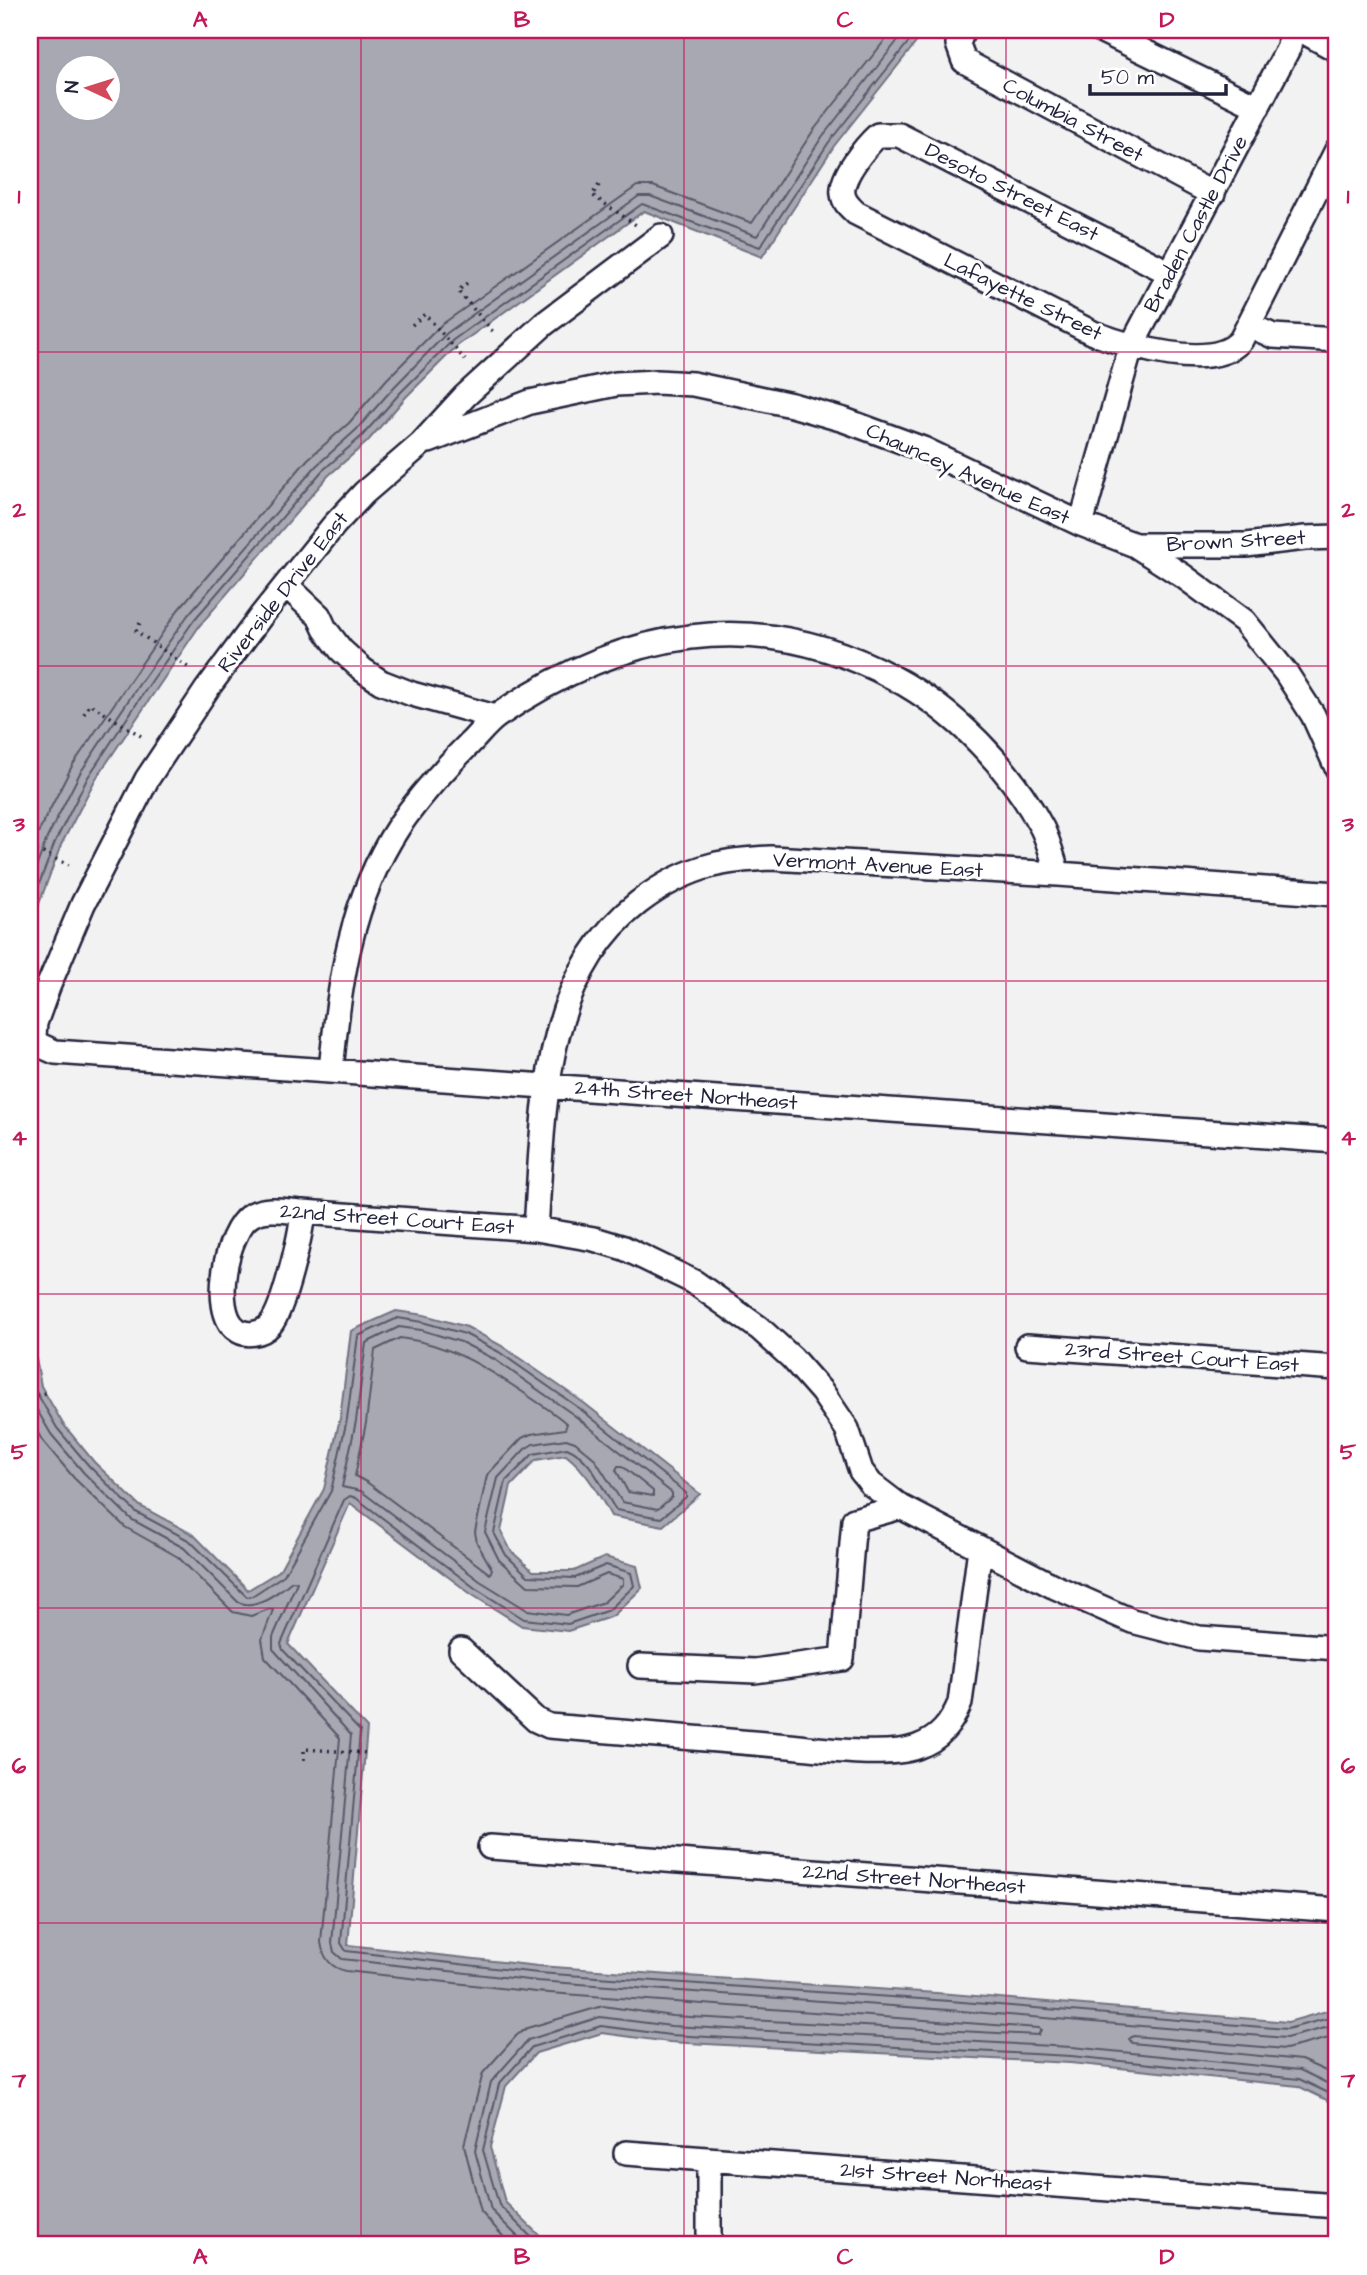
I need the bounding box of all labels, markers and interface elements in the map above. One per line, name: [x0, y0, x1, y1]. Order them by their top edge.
text: A: [193, 4, 208, 36]
text: B: [514, 4, 531, 36]
text: C: [837, 4, 854, 36]
text: D: [1160, 4, 1175, 36]
north arrow: [52, 52, 122, 122]
scale bar: [1090, 52, 1227, 96]
text: 50 m: [1101, 63, 1155, 92]
street label: Columbia Street: [997, 71, 1149, 170]
text: N: [59, 80, 86, 94]
street label: Braden Castle Drive: [1137, 130, 1255, 318]
street label: Desoto Street East: [920, 136, 1104, 249]
text: 1: [18, 180, 21, 212]
text: 1: [1347, 180, 1350, 212]
street label: Lafayette Street: [938, 246, 1107, 350]
street label: Chauncey Avenue East: [861, 416, 1075, 534]
text: 2: [11, 494, 26, 526]
text: 2: [1340, 494, 1355, 526]
street label: Riverside Drive East: [211, 505, 356, 679]
street label: Brown Street: [1166, 523, 1307, 559]
text: 3: [12, 808, 25, 840]
text: 3: [1341, 808, 1354, 840]
street label: Vermont Avenue East: [772, 845, 984, 885]
street label: 24th Street Northeast: [574, 1073, 799, 1117]
text: 4: [11, 1122, 27, 1154]
text: 4: [1340, 1122, 1356, 1154]
street label: 22nd Street Court East: [279, 1196, 516, 1242]
street label: 23rd Street Court East: [1064, 1334, 1301, 1380]
text: 5: [11, 1436, 28, 1468]
text: 5: [1340, 1436, 1357, 1468]
text: 6: [12, 1750, 27, 1782]
text: 6: [1341, 1750, 1356, 1782]
street label: 22nd Street Northeast: [802, 1857, 1027, 1901]
text: 7: [11, 2064, 27, 2096]
text: 7: [1340, 2064, 1356, 2096]
street label: 21st Street Northeast: [839, 2155, 1053, 2199]
text: A: [193, 2241, 208, 2273]
text: B: [514, 2241, 531, 2273]
text: C: [837, 2241, 854, 2273]
text: D: [1160, 2241, 1175, 2273]

